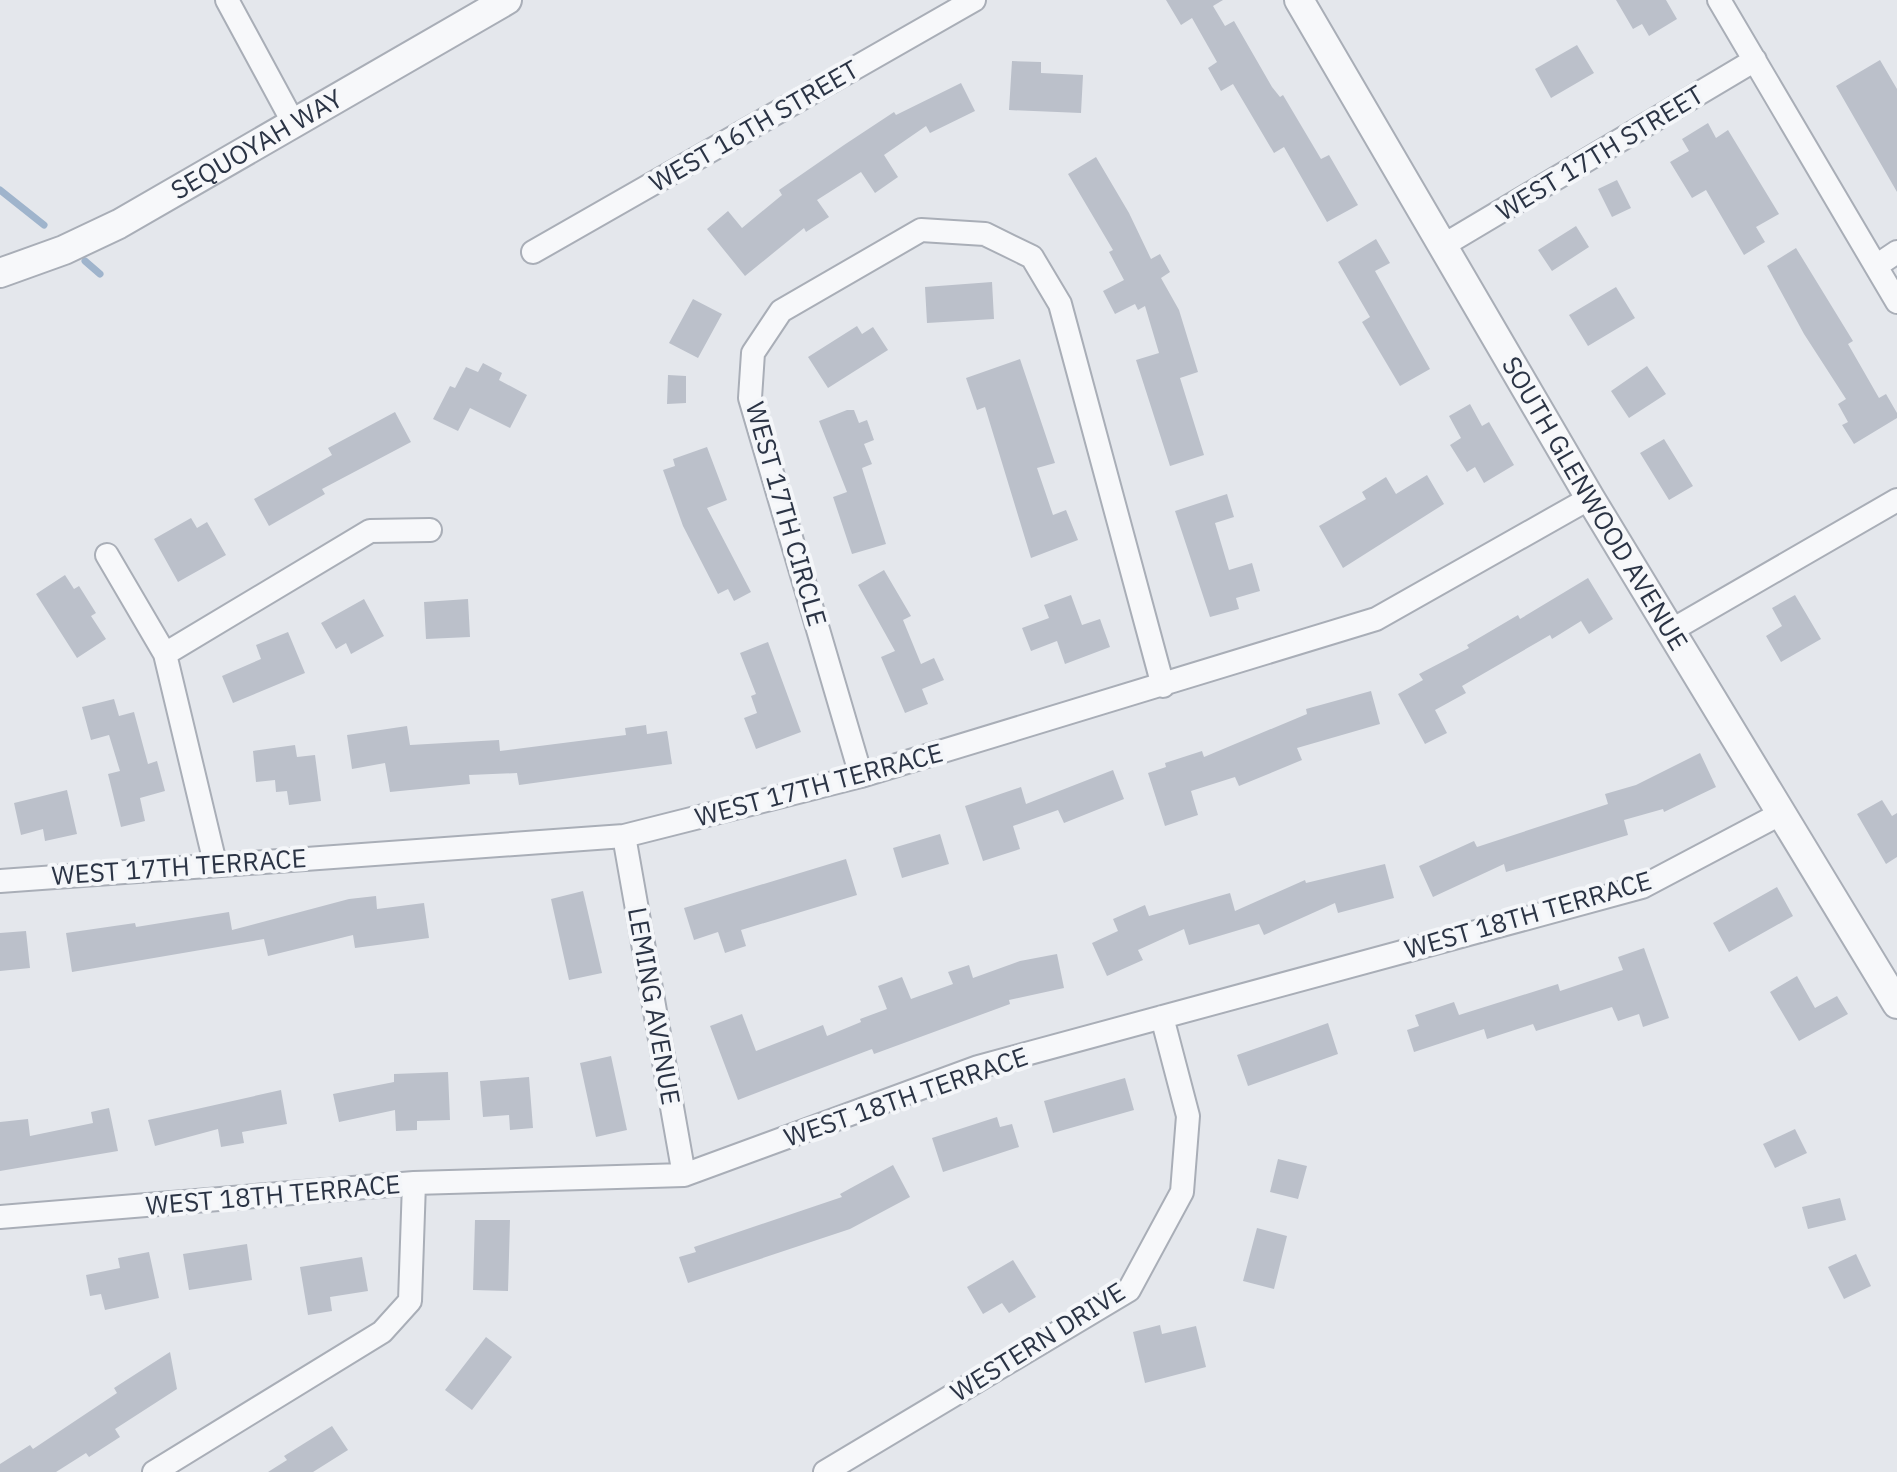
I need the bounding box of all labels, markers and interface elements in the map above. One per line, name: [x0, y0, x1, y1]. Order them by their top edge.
street label: WEST 16TH STREET: [643, 51, 864, 199]
street label: WEST 17TH STREET: [1490, 77, 1710, 228]
street label: SEQUOYAH WAY: [164, 80, 349, 207]
street label: SOUTH GLENWOOD AVENUE: [1495, 350, 1696, 656]
street label: WEST 17TH CIRCLE: [739, 398, 835, 630]
street label: WEST 17TH TERRACE: [691, 735, 947, 834]
street label: WEST 17TH TERRACE: [50, 840, 308, 892]
street label: WEST 18TH TERRACE: [1400, 862, 1655, 966]
street label: LEMING AVENUE: [621, 904, 689, 1107]
street label: WEST 18TH TERRACE: [779, 1038, 1032, 1154]
street label: WEST 18TH TERRACE: [144, 1166, 402, 1222]
street label: WESTERN DRIVE: [944, 1274, 1131, 1408]

